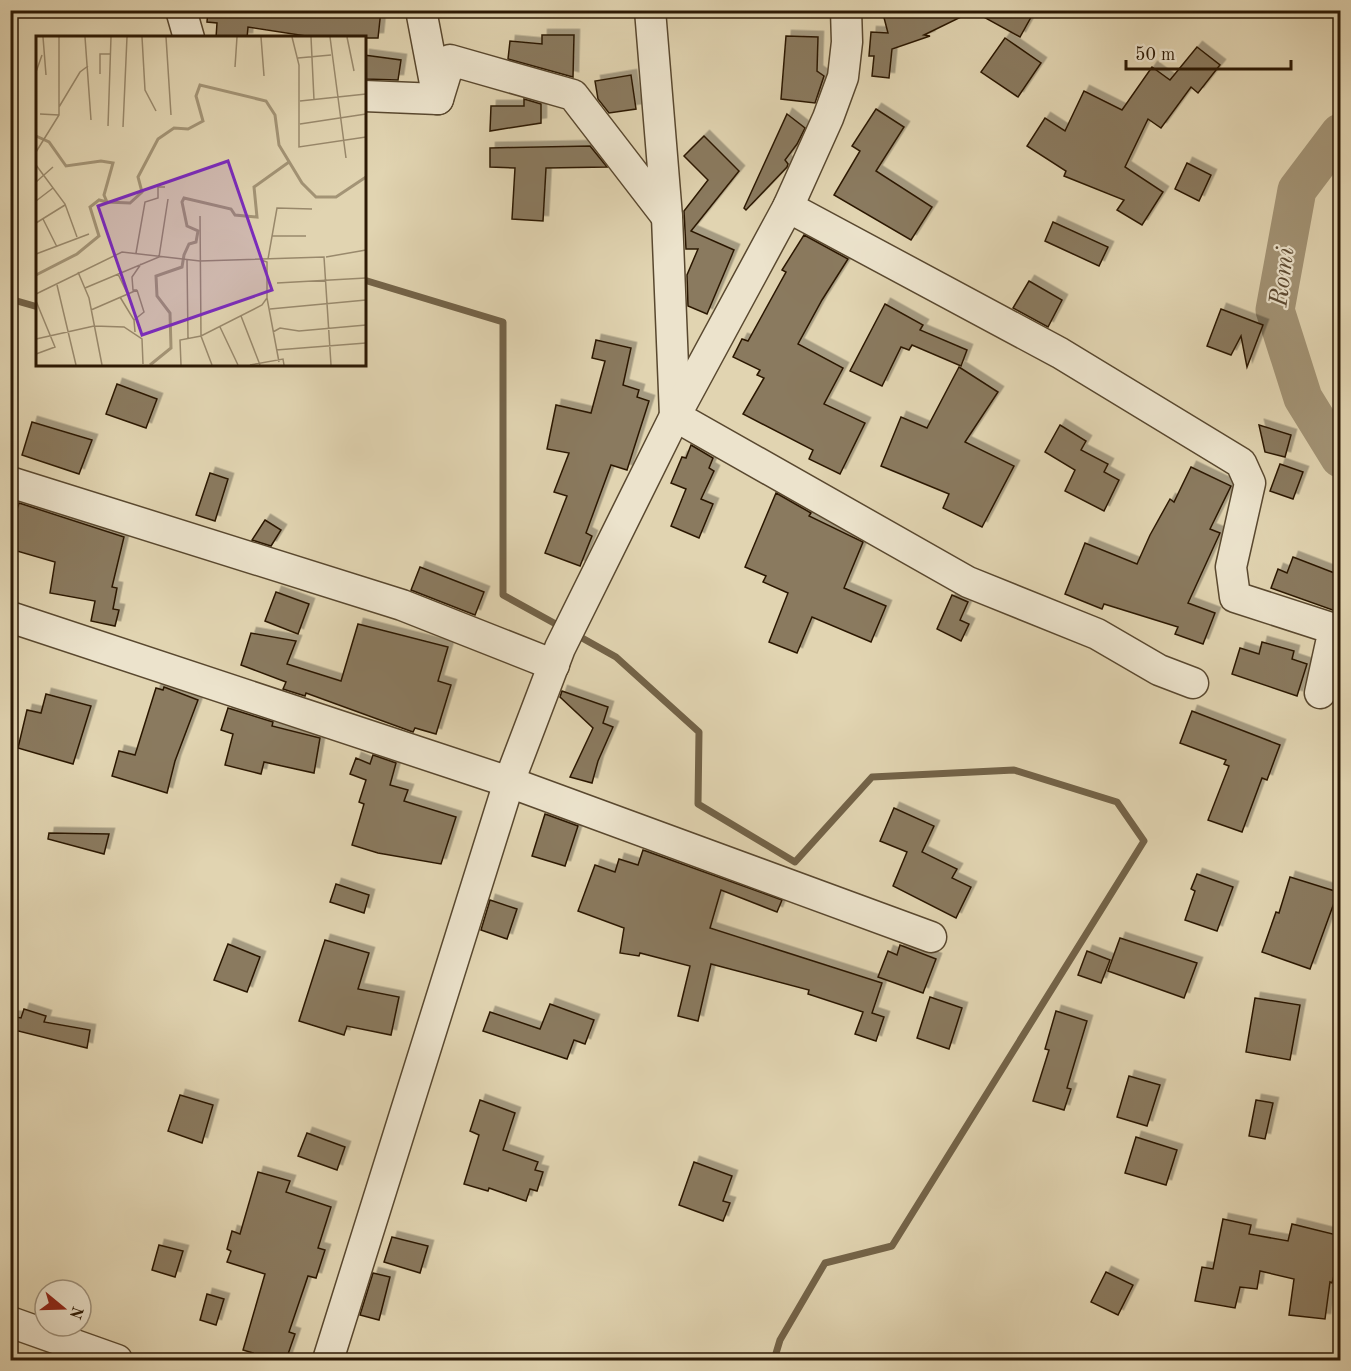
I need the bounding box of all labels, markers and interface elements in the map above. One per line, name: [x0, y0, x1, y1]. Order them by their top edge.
scale bar: [1126, 33, 1291, 71]
inset map: [36, 36, 366, 366]
text: 50 m: [1135, 46, 1175, 64]
water label: Romi: [1266, 245, 1300, 310]
north arrow: [33, 1278, 93, 1338]
text: N: [65, 1304, 85, 1321]

